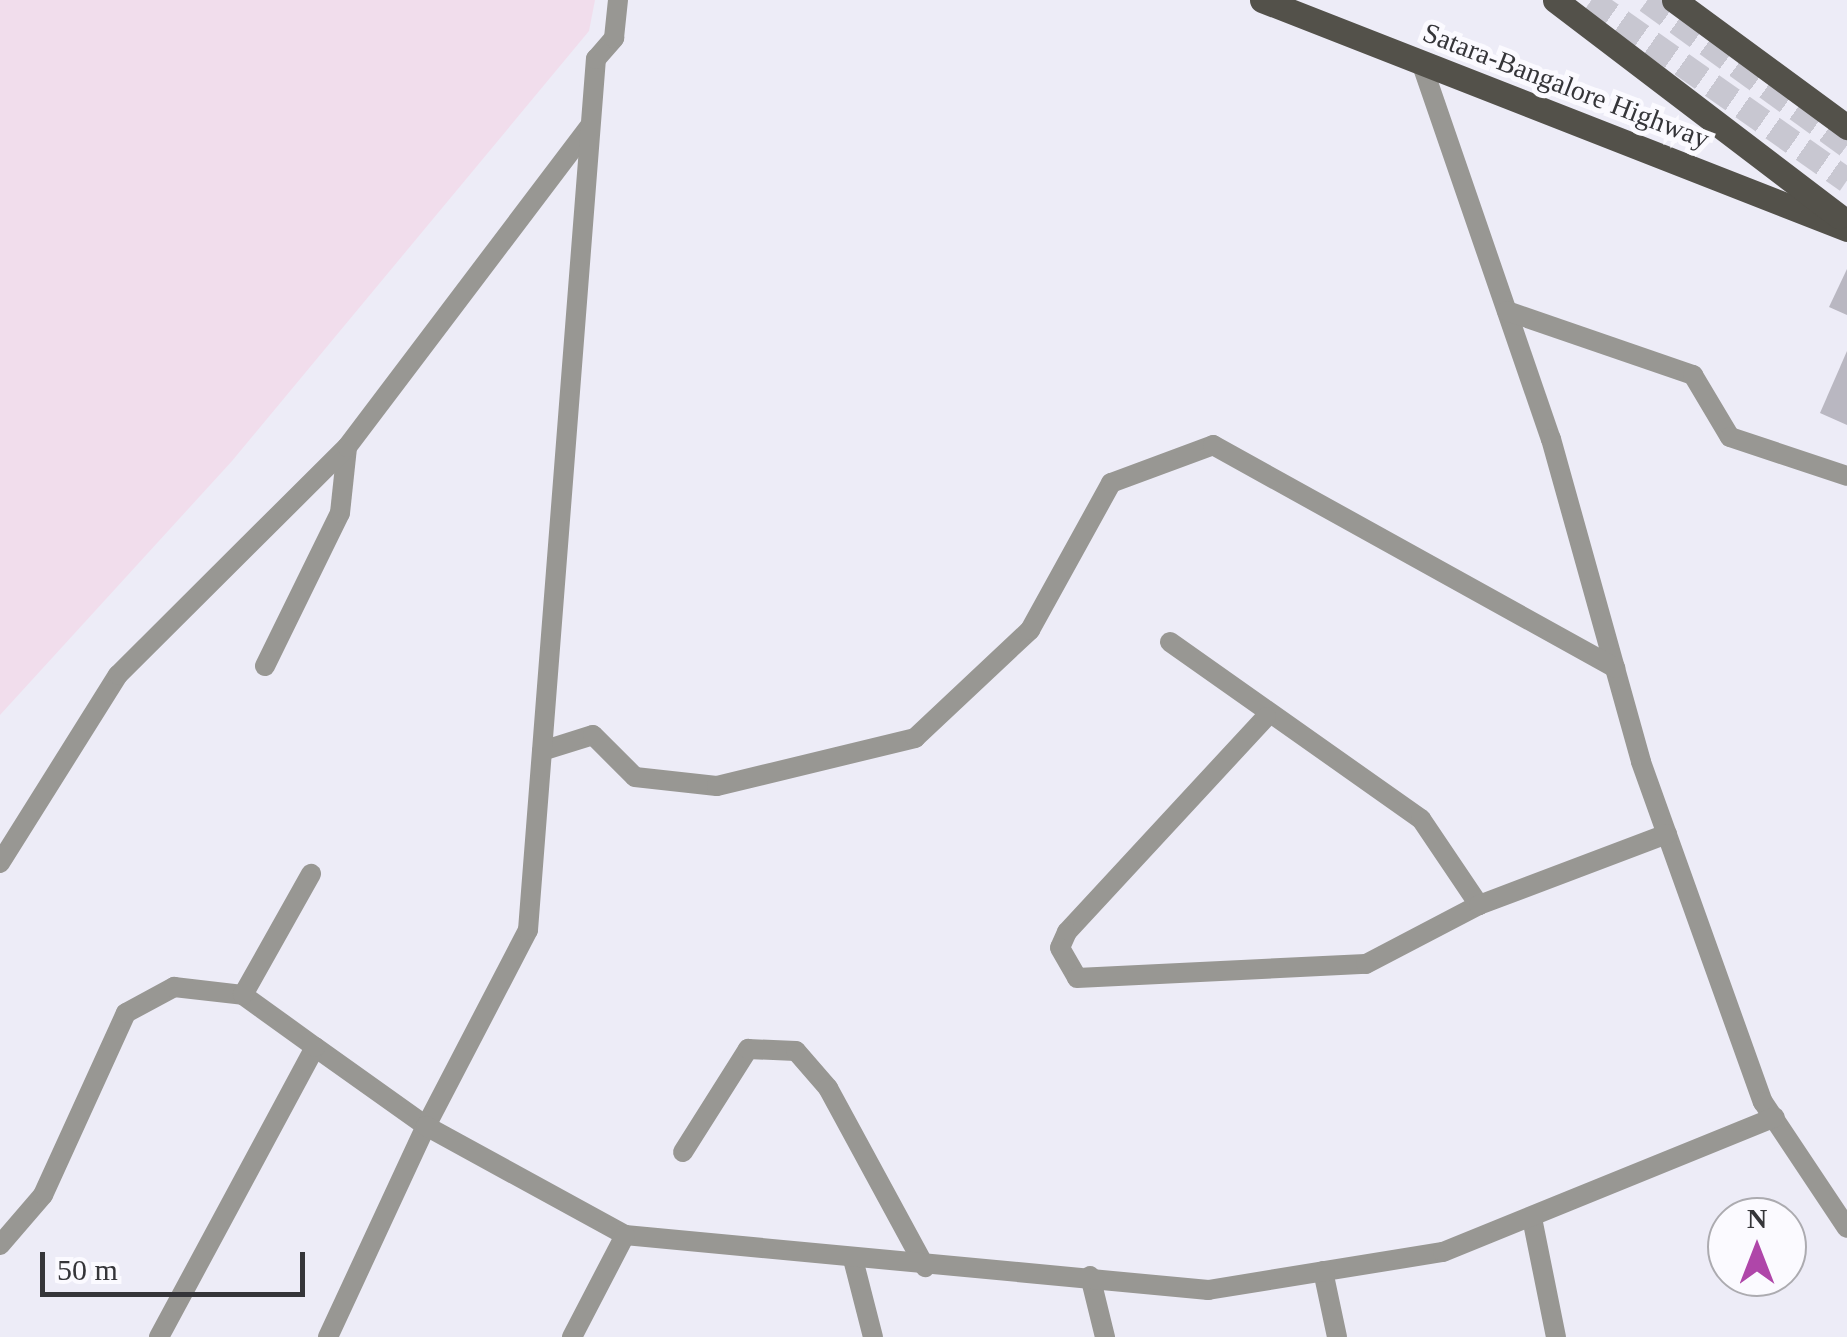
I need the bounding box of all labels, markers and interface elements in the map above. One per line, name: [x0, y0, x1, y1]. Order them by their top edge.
street label: Satara-Bangalore Highway: [1418, 16, 1714, 156]
north arrow: [1707, 1197, 1807, 1297]
text: N: [1747, 1203, 1767, 1234]
scale bar: [45, 1232, 310, 1294]
text: 50 m: [57, 1253, 118, 1286]

